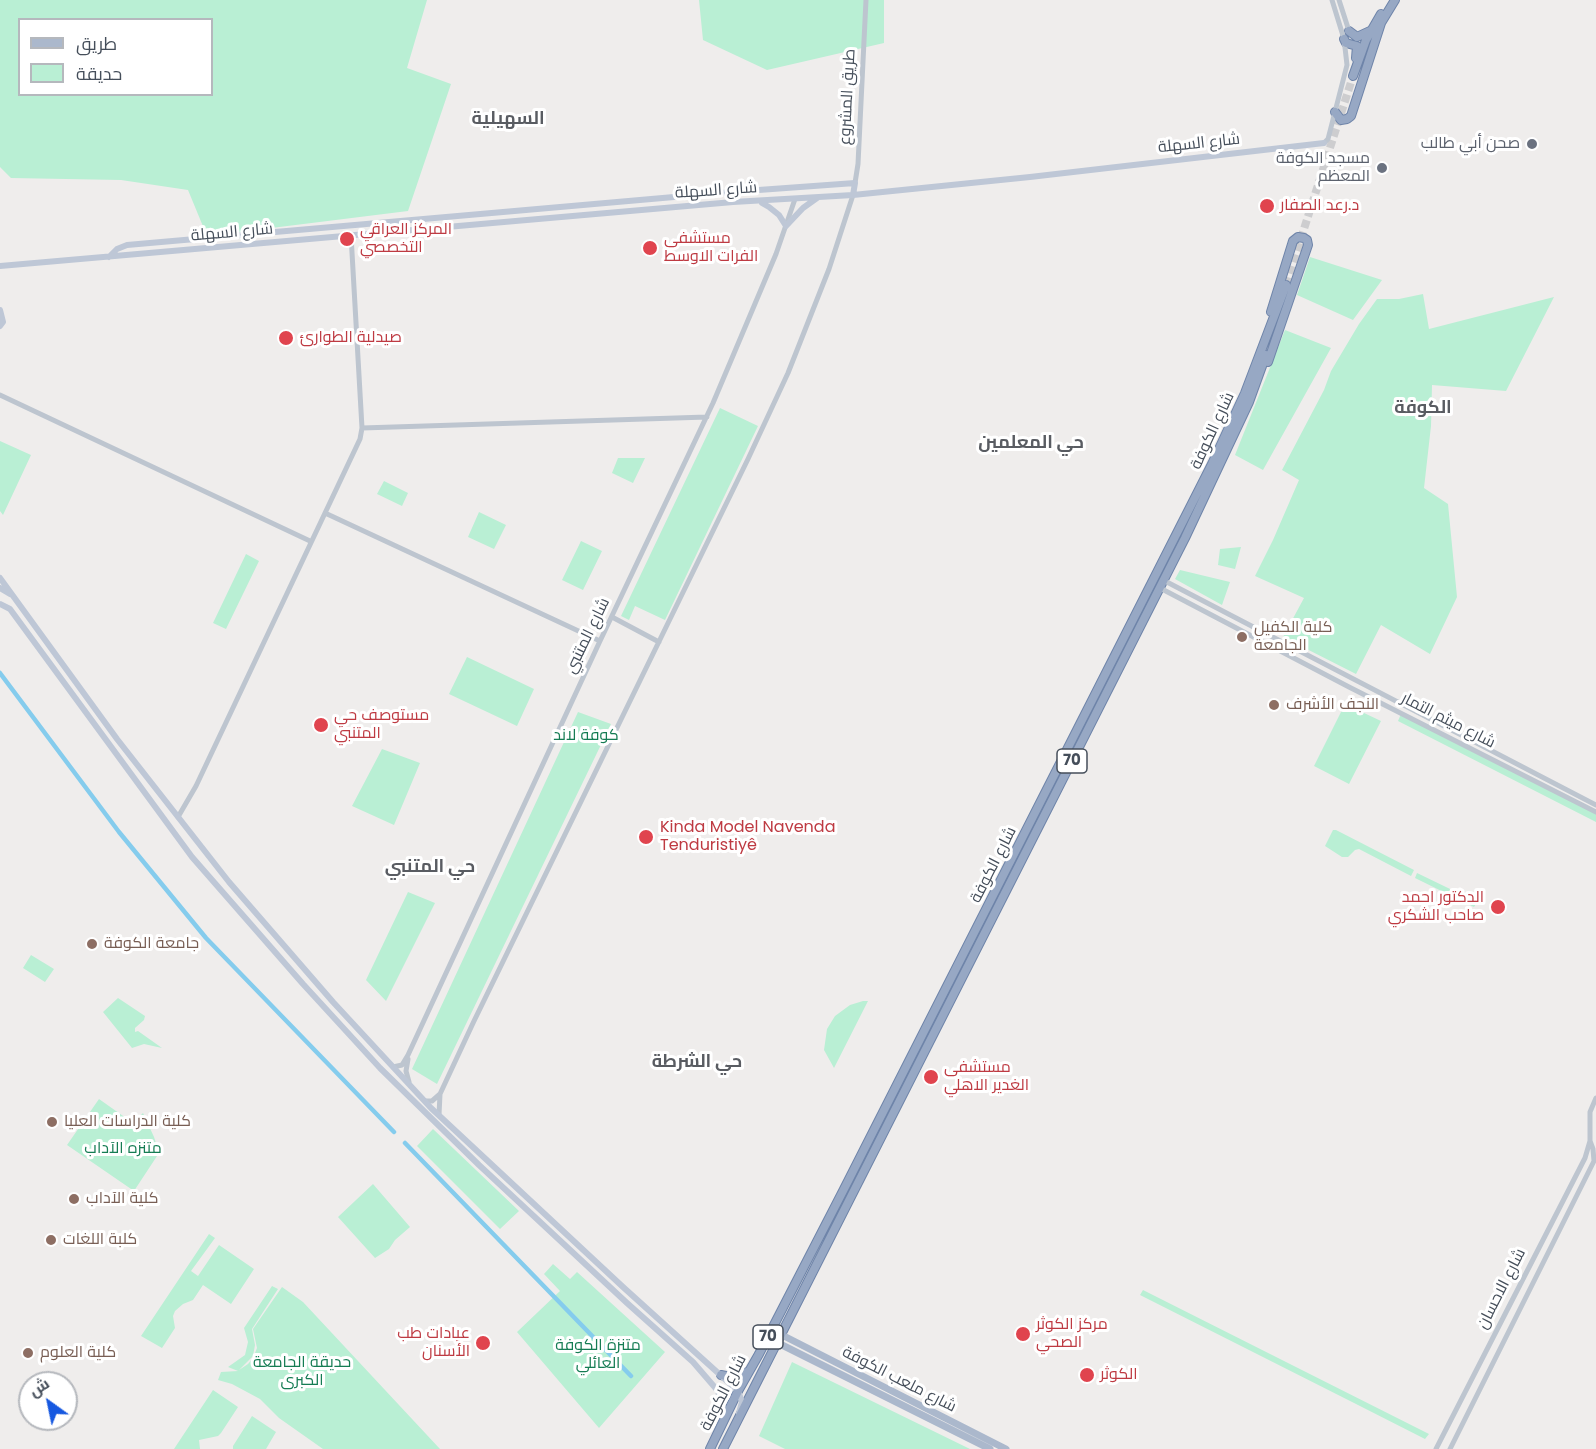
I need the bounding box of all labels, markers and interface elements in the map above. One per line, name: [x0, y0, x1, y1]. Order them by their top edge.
legend: [18, 18, 213, 96]
text: طريق: [76, 31, 117, 56]
street label: طريق المشروع: [836, 48, 860, 146]
text: حديقة: [76, 61, 122, 86]
district label: السهيلية: [471, 108, 545, 130]
street label: شارع السهلة: [1157, 130, 1241, 158]
place label: صحن أبي طالب: [1421, 134, 1520, 154]
marker: صحن أبي طالب: [1525, 137, 1539, 151]
place label: مسجد الكوفة المعظم: [1276, 149, 1370, 187]
marker: مسجد الكوفة المعظم: [1375, 161, 1389, 175]
street label: شارع السهلة: [674, 179, 758, 203]
place label: د.رعد الصفار: [1280, 196, 1359, 216]
marker: د.رعد الصفار: [1258, 197, 1276, 215]
street label: شارع السهلة: [190, 220, 274, 246]
place label: المركز العراقي التخصصي: [360, 220, 452, 258]
place label: مستشفى الفرات الاوسط: [664, 229, 758, 267]
marker: المركز العراقي التخصصي: [338, 230, 356, 248]
marker: مستشفى الفرات الاوسط: [641, 239, 659, 257]
place label: صيدلية الطوارئ: [300, 328, 402, 348]
marker: صيدلية الطوارئ: [277, 329, 295, 347]
street label: شارع الكوفة: [1187, 389, 1239, 473]
district label: الكوفة: [1394, 397, 1452, 419]
district label: حي المعلمين: [978, 432, 1084, 454]
street label: شارع المتنبي: [561, 595, 615, 677]
place label: كلية الكفيل الجامعة: [1254, 618, 1332, 656]
marker: كلية الكفيل الجامعة: [1235, 630, 1249, 644]
street label: شارع ميثم التمار: [1398, 689, 1498, 753]
place label: النجف الأشرف: [1286, 695, 1379, 715]
marker: النجف الأشرف: [1267, 698, 1281, 712]
place label: مستوصف حي المتنبي: [334, 706, 429, 744]
marker: مستوصف حي المتنبي: [312, 716, 330, 734]
park label: كوفة لاند: [553, 726, 619, 746]
road number: 70: [1057, 749, 1087, 773]
place label: Kinda Model Navenda Tenduristiyê: [660, 818, 835, 856]
street label: شارع الكوفة: [967, 824, 1021, 906]
marker: Kinda Model Navenda Tenduristiyê: [637, 828, 655, 846]
district label: حي المتنبي: [385, 856, 475, 878]
place label: الدكتور احمد صاحب الشكري: [1388, 888, 1484, 926]
marker: الدكتور احمد صاحب الشكري: [1489, 898, 1507, 916]
place label: جامعة الكوفة: [104, 934, 199, 954]
marker: جامعة الكوفة: [85, 937, 99, 951]
district label: حي الشرطة: [652, 1051, 742, 1073]
place label: مستشفى الغدير الاهلي: [944, 1058, 1029, 1096]
marker: مستشفى الغدير الاهلي: [922, 1068, 940, 1086]
place label: كلية الدراسات العليا: [64, 1112, 191, 1132]
marker: كلية الدراسات العليا: [45, 1115, 59, 1129]
park label: متنزه الآداب: [84, 1139, 162, 1159]
place label: كلية الآداب: [86, 1189, 158, 1209]
marker: كلية الآداب: [67, 1192, 81, 1206]
place label: كلبة اللغات: [63, 1230, 137, 1250]
marker: كلبة اللغات: [44, 1233, 58, 1247]
street label: شارع الاحسان: [1473, 1245, 1531, 1333]
place label: مركز الكوثر الصحي: [1036, 1315, 1108, 1353]
place label: عيادات طب الأسنان: [397, 1324, 470, 1362]
road number: 70: [753, 1325, 783, 1349]
marker: مركز الكوثر الصحي: [1014, 1325, 1032, 1343]
marker: عيادات طب الأسنان: [474, 1334, 492, 1352]
park label: متنزة الكوفة العائلي: [555, 1336, 641, 1374]
place label: كلية العلوم: [40, 1343, 116, 1363]
street label: شارع ملعب الكوفة: [839, 1343, 959, 1417]
marker: كلية العلوم: [21, 1346, 35, 1360]
street label: شارع الكوفة: [697, 1352, 751, 1434]
park label: حديقة الجامعة الكبرى: [253, 1353, 351, 1391]
place label: الكوثر: [1100, 1365, 1138, 1385]
marker: الكوثر: [1078, 1366, 1096, 1384]
north arrow: [18, 1371, 78, 1431]
text: ش: [24, 1372, 54, 1402]

